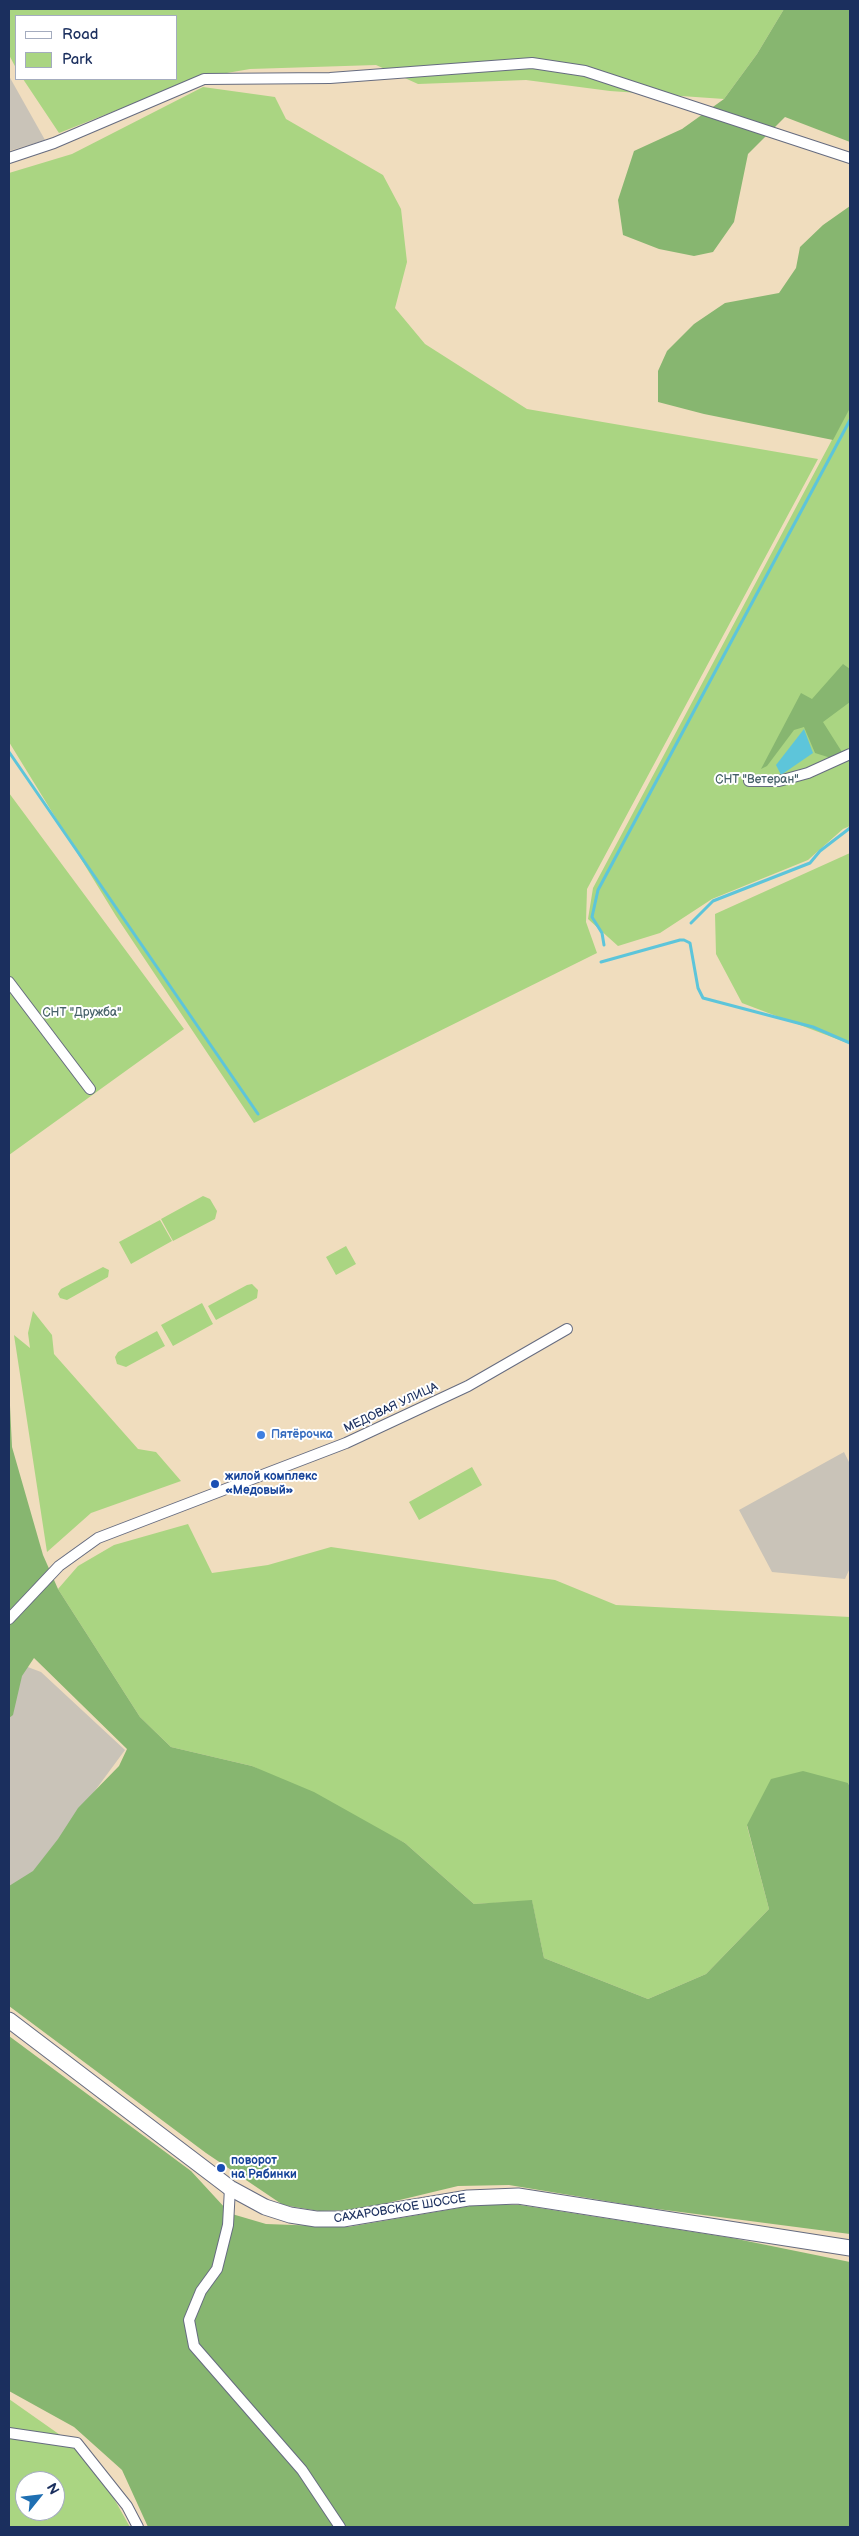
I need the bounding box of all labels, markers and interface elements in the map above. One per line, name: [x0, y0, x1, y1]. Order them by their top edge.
legend: [15, 15, 178, 80]
text: Road: [62, 25, 98, 44]
text: Park: [62, 50, 92, 69]
park label: СНТ "Ветеран": [715, 773, 799, 787]
park label: СНТ "Дружба": [42, 1006, 122, 1020]
street label: МЕДОВАЯ УЛИЦА: [342, 1380, 440, 1436]
place label: Пятёрочка: [271, 1428, 333, 1442]
marker: Пятёрочка: [255, 1429, 267, 1441]
place label: жилой комплекс «Медовый»: [225, 1470, 317, 1498]
marker: жилой комплекс «Медовый»: [209, 1478, 221, 1490]
place label: поворот на Рябинки: [231, 2154, 297, 2182]
marker: поворот на Рябинки: [215, 2162, 227, 2174]
street label: САХАРОВСКОЕ ШОССЕ: [333, 2191, 467, 2227]
north arrow: [15, 2471, 65, 2521]
text: N: [43, 2480, 63, 2498]

